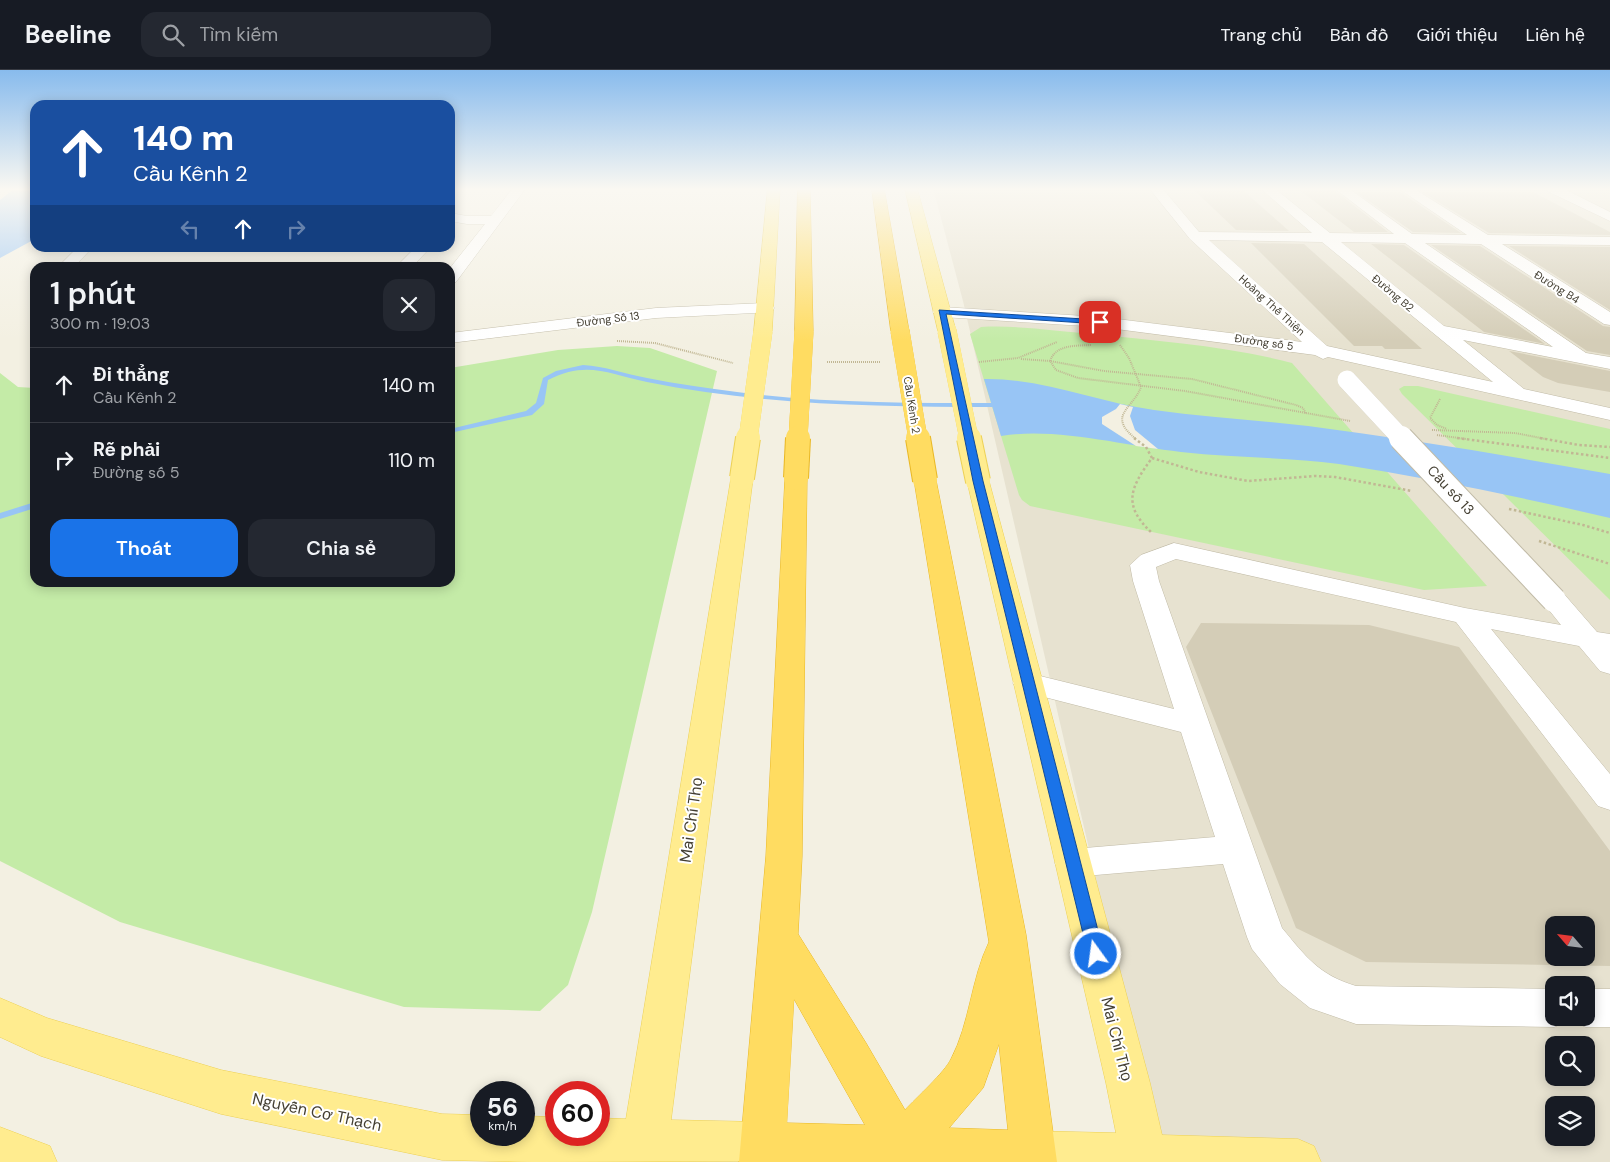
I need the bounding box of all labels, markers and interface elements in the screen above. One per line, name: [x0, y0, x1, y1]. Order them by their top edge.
search box: [141, 12, 491, 57]
text: Beeline: [25, 19, 111, 50]
icon: search: [159, 21, 187, 49]
text: Tìm kiếm: [199, 22, 278, 47]
text: Trang chủ: [1220, 23, 1302, 47]
text: Bản đồ: [1330, 23, 1389, 47]
text: Giới thiệu: [1417, 23, 1497, 47]
text: Liên hệ: [1525, 23, 1585, 47]
text: 140 m: [133, 115, 234, 161]
icon: ahead: [50, 120, 115, 185]
text: Cầu Kênh 2: [133, 159, 248, 188]
icon: left: [176, 215, 204, 243]
icon: ahead: [229, 215, 257, 243]
icon: right: [282, 215, 310, 243]
street label: Đường B4: [1532, 268, 1583, 307]
street label: Hoàng Thế Thiện: [1236, 271, 1308, 339]
street label: Đường B2: [1369, 271, 1417, 315]
text: 1 phút: [50, 274, 136, 313]
button: close: [383, 279, 435, 331]
pin: [1079, 301, 1121, 343]
street label: Đường Số 13: [576, 308, 640, 330]
icon: arrive: [1086, 308, 1114, 336]
text: 300 m · 19:03: [50, 313, 150, 334]
street label: Đường số 5: [1234, 331, 1295, 353]
text: Đi thẳng: [93, 362, 170, 387]
icon: ahead: [50, 371, 78, 399]
text: 140 m: [383, 373, 435, 398]
street label: Cầu Kênh 2: [901, 376, 923, 434]
text: Cầu Kênh 2: [93, 387, 176, 408]
text: Rẽ phải: [93, 437, 160, 462]
icon: right: [50, 446, 78, 474]
text: 110 m: [388, 448, 435, 473]
text: Đường số 5: [93, 462, 179, 483]
street label: Cầu số 13: [1424, 462, 1478, 518]
button: Thoát: [50, 519, 238, 577]
button: Chia sẻ: [248, 519, 435, 577]
street label: Mai Chí Thọ: [675, 776, 707, 864]
north arrow: [1545, 916, 1595, 966]
map controls: [1545, 916, 1595, 1146]
position arrow: [1069, 927, 1121, 979]
button: sound: [1545, 976, 1595, 1026]
street label: Mai Chí Thọ: [1096, 995, 1138, 1083]
button: search: [1545, 1036, 1595, 1086]
speed limit sign: 60: [545, 1081, 610, 1146]
street label: Nguyễn Cơ Thạch: [251, 1088, 383, 1136]
text: 56: [487, 1091, 518, 1124]
button: layers: [1545, 1096, 1595, 1146]
text: km/h: [488, 1118, 517, 1134]

